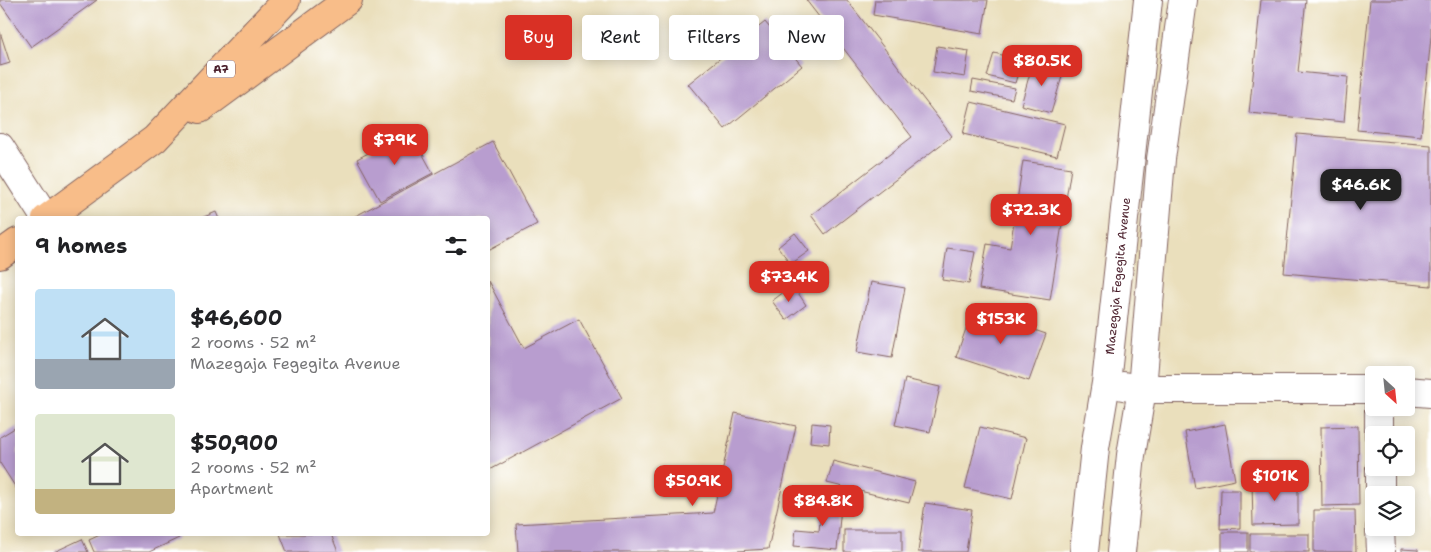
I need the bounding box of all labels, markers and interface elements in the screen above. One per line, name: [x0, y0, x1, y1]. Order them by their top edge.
chip: Buy: [505, 15, 572, 60]
chip: Rent: [582, 15, 659, 60]
chip: Filters: [669, 15, 759, 60]
chip: New: [769, 15, 844, 60]
pin: $80.5K: [1001, 44, 1083, 87]
text: $80.5K: [1013, 50, 1071, 71]
road number: A7: [207, 61, 235, 78]
pin: $79K: [365, 124, 425, 166]
text: $79K: [373, 129, 417, 150]
pin: $46.6K: [1320, 168, 1402, 211]
text: $46.6K: [1331, 174, 1391, 195]
pin: $72.3K: [990, 194, 1072, 236]
street label: Mazegaja Fegegita Avenue: [1102, 196, 1134, 355]
text: $72.3K: [1002, 199, 1060, 220]
text: 9 homes: [35, 232, 127, 260]
icon: filters: [442, 232, 470, 260]
pin: $73.4K: [748, 260, 830, 303]
text: $73.4K: [760, 266, 818, 287]
pin: $153K: [966, 302, 1036, 345]
text: $46,600: [190, 304, 282, 332]
text: $153K: [976, 308, 1026, 329]
icon: home: [75, 309, 135, 369]
text: 2 rooms · 52 m²: [190, 332, 317, 353]
text: Mazegaja Fegegita Avenue: [190, 353, 400, 374]
north arrow: [1365, 366, 1415, 416]
map controls: [1365, 366, 1415, 536]
button: locate: [1365, 426, 1415, 476]
text: $50,900: [190, 429, 278, 457]
icon: home: [75, 434, 135, 494]
text: 2 rooms · 52 m²: [190, 457, 317, 478]
pin: $101K: [1240, 460, 1310, 502]
pin: $50.9K: [652, 464, 734, 507]
text: $101K: [1252, 465, 1298, 486]
text: $50.9K: [665, 470, 721, 491]
text: Apartment: [190, 478, 273, 499]
pin: $84.8K: [782, 484, 864, 527]
button: layers: [1365, 486, 1415, 536]
text: $84.8K: [794, 490, 852, 511]

